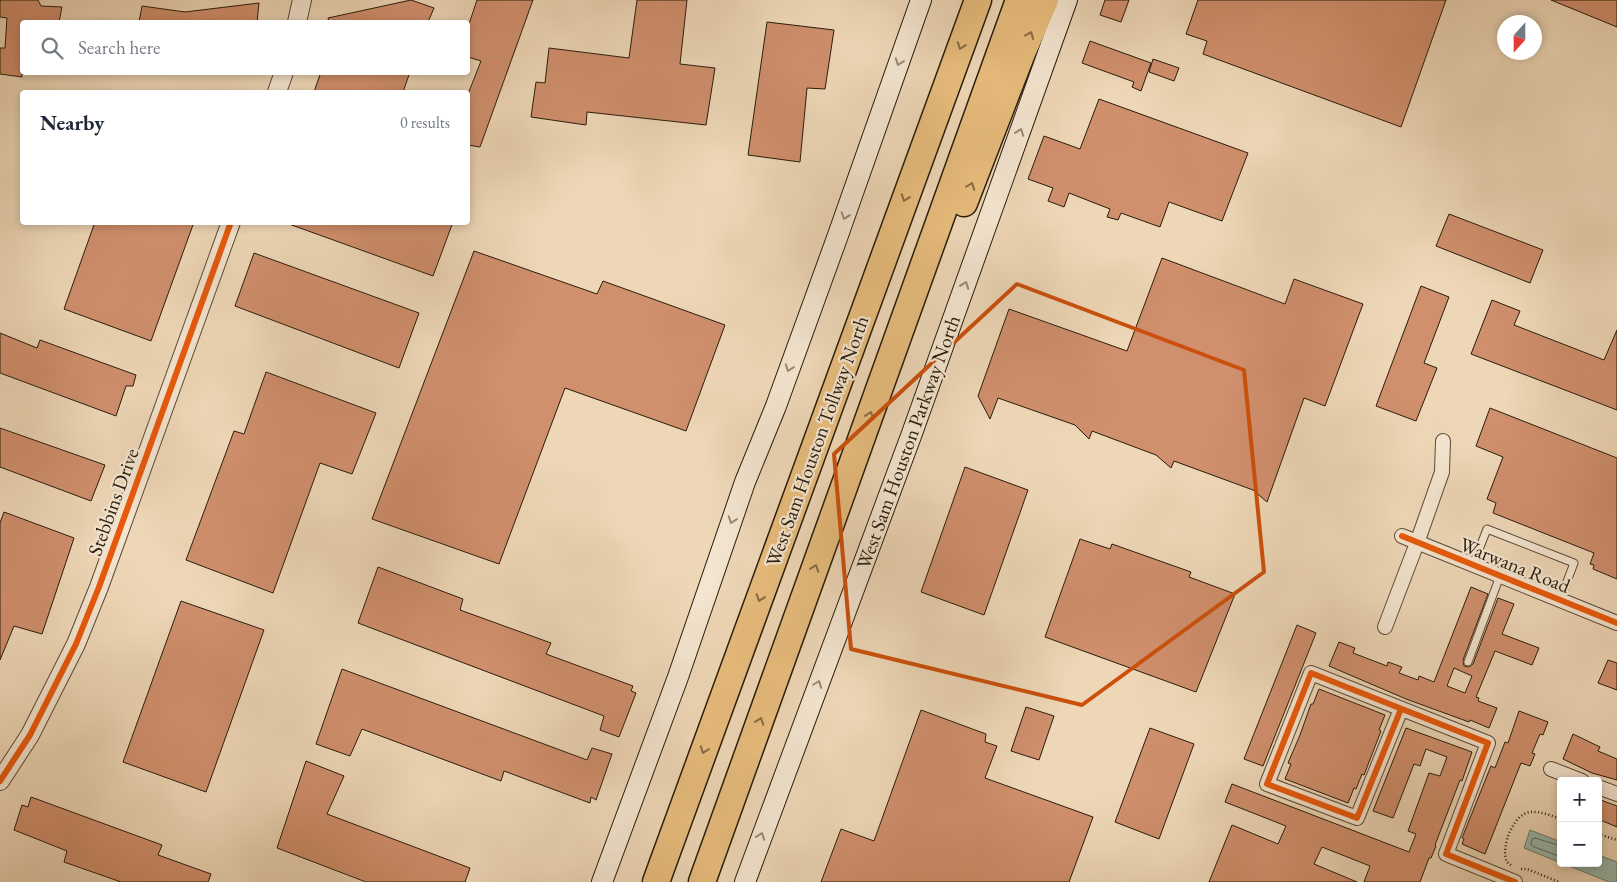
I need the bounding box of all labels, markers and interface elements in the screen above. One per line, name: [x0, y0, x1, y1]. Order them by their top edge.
north arrow: [1497, 15, 1542, 60]
search box: [20, 20, 470, 75]
one-way arrow: [1023, 31, 1034, 40]
icon: search: [38, 34, 66, 62]
text: Search here: [78, 35, 160, 60]
one-way arrow: [957, 41, 967, 50]
one-way arrow: [895, 58, 905, 66]
text: Nearby: [40, 109, 104, 136]
text: 0 results: [400, 112, 450, 133]
one-way arrow: [1014, 128, 1024, 137]
one-way arrow: [965, 182, 975, 191]
one-way arrow: [901, 194, 911, 202]
one-way arrow: [841, 211, 851, 219]
one-way arrow: [959, 281, 969, 290]
street label: West Sam Houston Parkway North: [850, 311, 966, 573]
street label: West Sam Houston Tollway North: [759, 312, 875, 570]
one-way arrow: [785, 364, 795, 372]
one-way arrow: [864, 411, 874, 420]
street label: Stebbins Drive: [82, 444, 145, 559]
one-way arrow: [728, 516, 738, 524]
street label: Warwana Road: [1456, 531, 1575, 599]
one-way arrow: [809, 564, 819, 573]
one-way arrow: [756, 593, 766, 602]
one-way arrow: [812, 680, 822, 689]
one-way arrow: [754, 717, 764, 726]
one-way arrow: [700, 746, 710, 754]
map controls: [1557, 777, 1602, 867]
button: +: [1557, 777, 1602, 822]
button: −: [1557, 822, 1602, 867]
one-way arrow: [755, 832, 765, 841]

